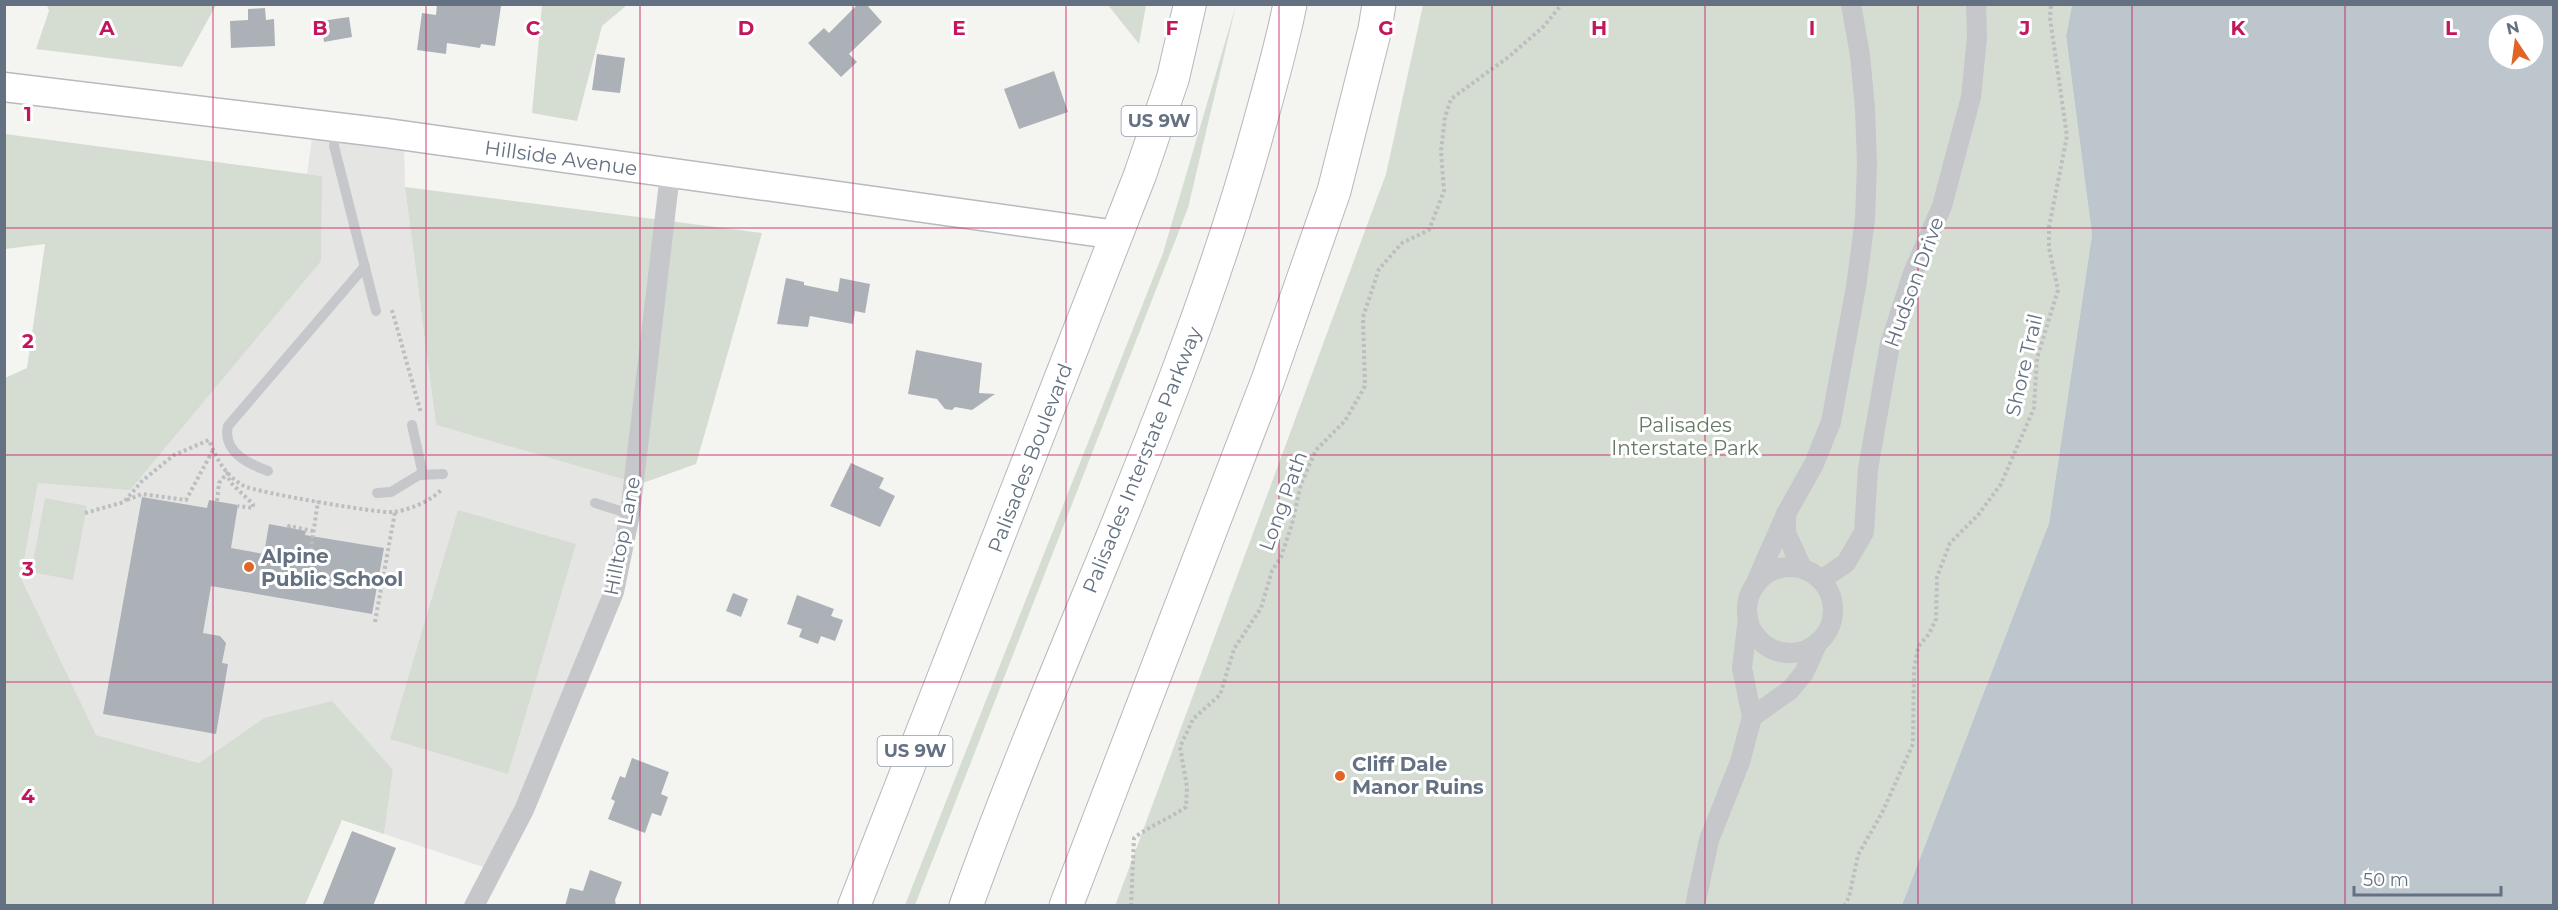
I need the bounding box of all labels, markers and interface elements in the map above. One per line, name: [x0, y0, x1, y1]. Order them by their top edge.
north arrow: [2486, 12, 2546, 72]
text: A: [98, 16, 115, 40]
text: B: [312, 16, 328, 40]
text: C: [526, 16, 541, 40]
text: D: [738, 16, 754, 40]
text: E: [952, 16, 966, 40]
text: F: [1166, 16, 1179, 40]
text: G: [1378, 16, 1394, 40]
text: H: [1591, 16, 1607, 40]
text: I: [1809, 16, 1815, 40]
text: J: [2019, 16, 2030, 40]
text: K: [2231, 16, 2247, 40]
text: L: [2445, 16, 2457, 40]
text: N: [2504, 17, 2521, 39]
text: 1: [24, 102, 32, 126]
road number: US 9W: [1122, 106, 1196, 136]
street label: Hillside Avenue: [483, 135, 639, 181]
street label: Hudson Drive: [1879, 214, 1949, 350]
street label: Shore Trail: [2001, 311, 2047, 419]
street label: Palisades Interstate Parkway: [1077, 323, 1207, 597]
text: 2: [22, 329, 34, 353]
street label: Palisades Boulevard: [983, 360, 1077, 556]
park label: Palisades Interstate Park: [1611, 413, 1759, 460]
street label: Long Path: [1254, 448, 1312, 554]
street label: Hilltop Lane: [599, 475, 645, 597]
place label: Alpine Public School: [260, 544, 403, 591]
text: 3: [21, 557, 34, 581]
marker: Alpine Public School: [242, 560, 256, 574]
road number: US 9W: [878, 736, 952, 766]
place label: Cliff Dale Manor Ruins: [1352, 752, 1484, 799]
marker: Cliff Dale Manor Ruins: [1333, 769, 1347, 783]
text: 4: [21, 784, 35, 808]
scale bar: [2354, 859, 2501, 897]
text: 50 m: [2363, 869, 2409, 891]

